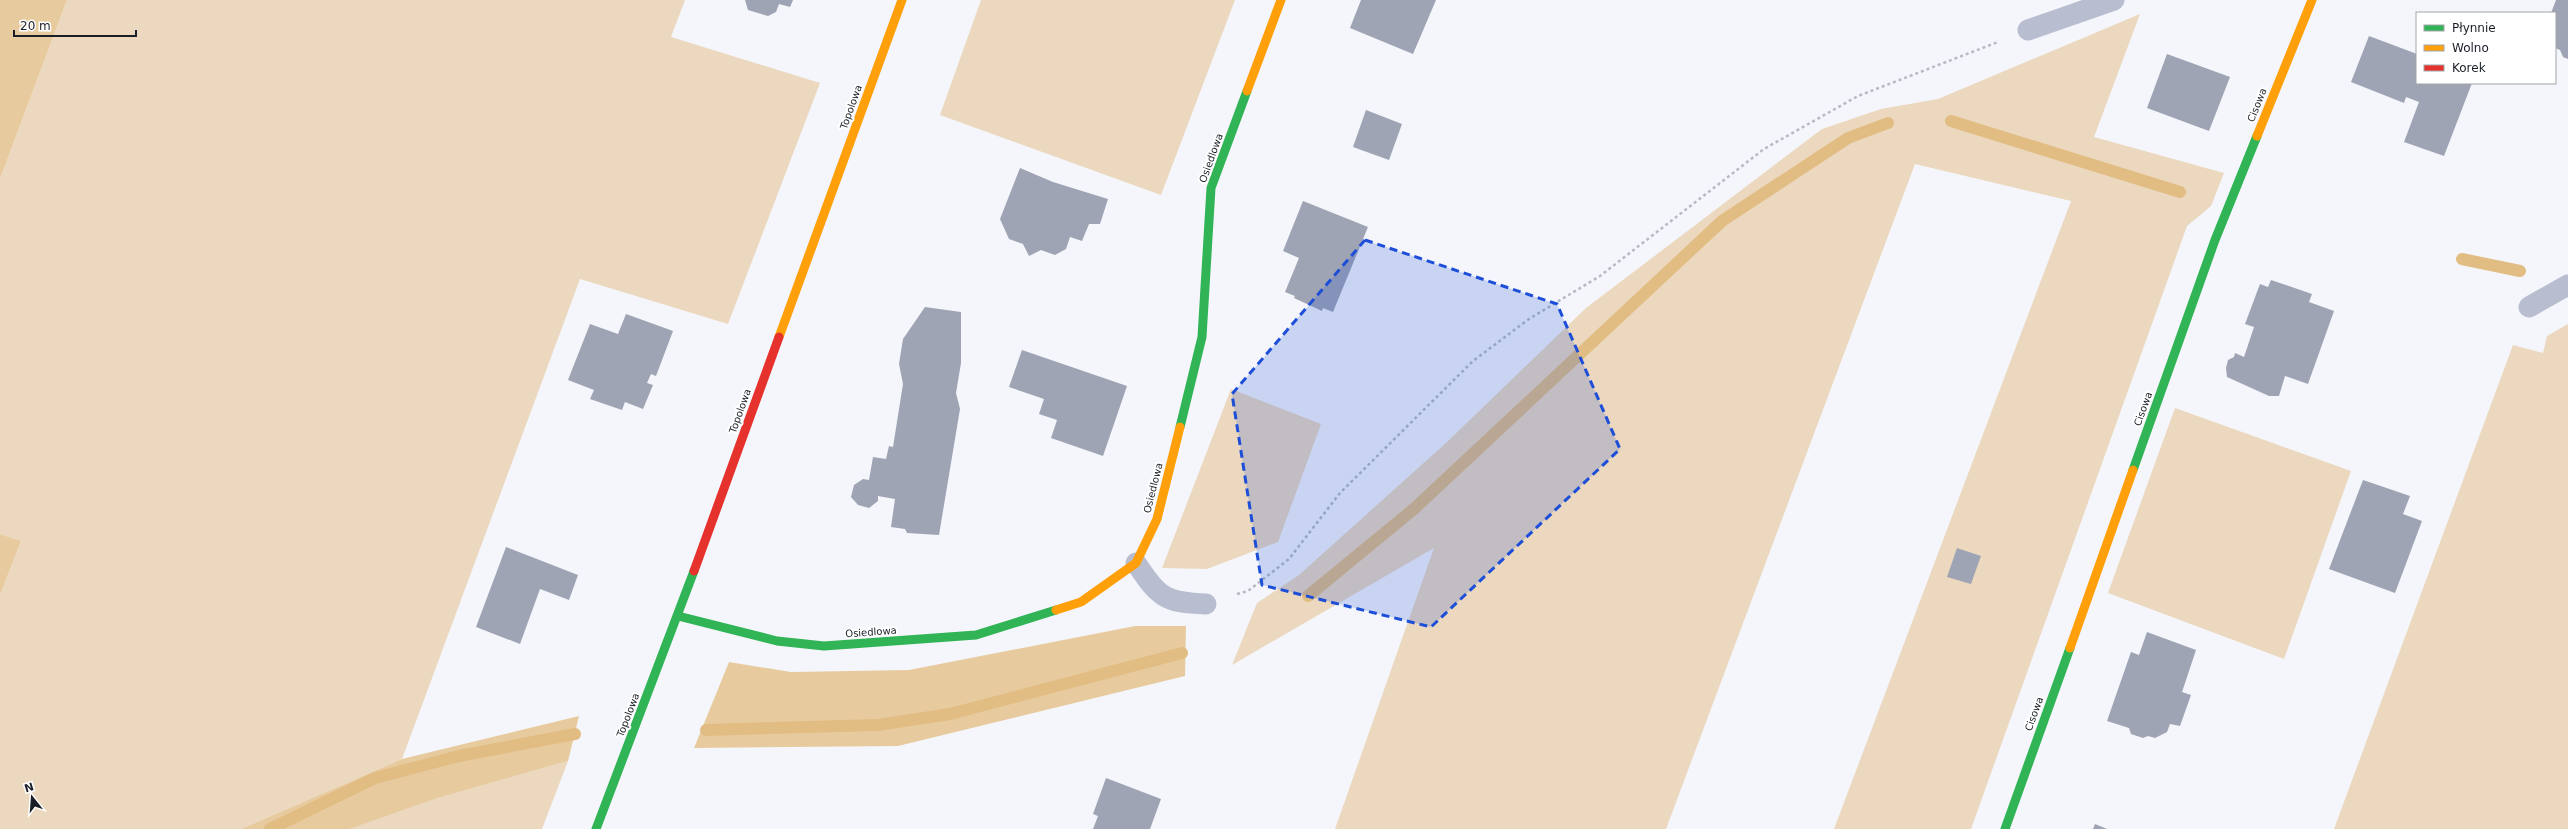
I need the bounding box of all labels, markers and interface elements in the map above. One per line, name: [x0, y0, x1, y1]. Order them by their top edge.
scale bar: [14, 12, 136, 38]
legend: [2416, 12, 2556, 84]
text: 20 m: [20, 19, 51, 33]
text: Płynnie: [2452, 21, 2496, 35]
text: Wolno: [2452, 41, 2489, 55]
text: Korek: [2452, 61, 2486, 75]
street label: Topolowa: [838, 83, 864, 132]
street label: Cisowa: [2245, 87, 2269, 123]
street label: Osiedlowa: [1197, 132, 1225, 184]
street label: Topolowa: [727, 387, 753, 436]
street label: Cisowa: [2132, 390, 2154, 428]
street label: Osiedlowa: [1141, 462, 1165, 514]
street label: Osiedlowa: [845, 625, 897, 639]
street label: Topolowa: [614, 691, 641, 739]
street label: Cisowa: [2023, 695, 2045, 733]
north arrow: [12, 777, 52, 817]
text: N: [23, 780, 36, 795]

